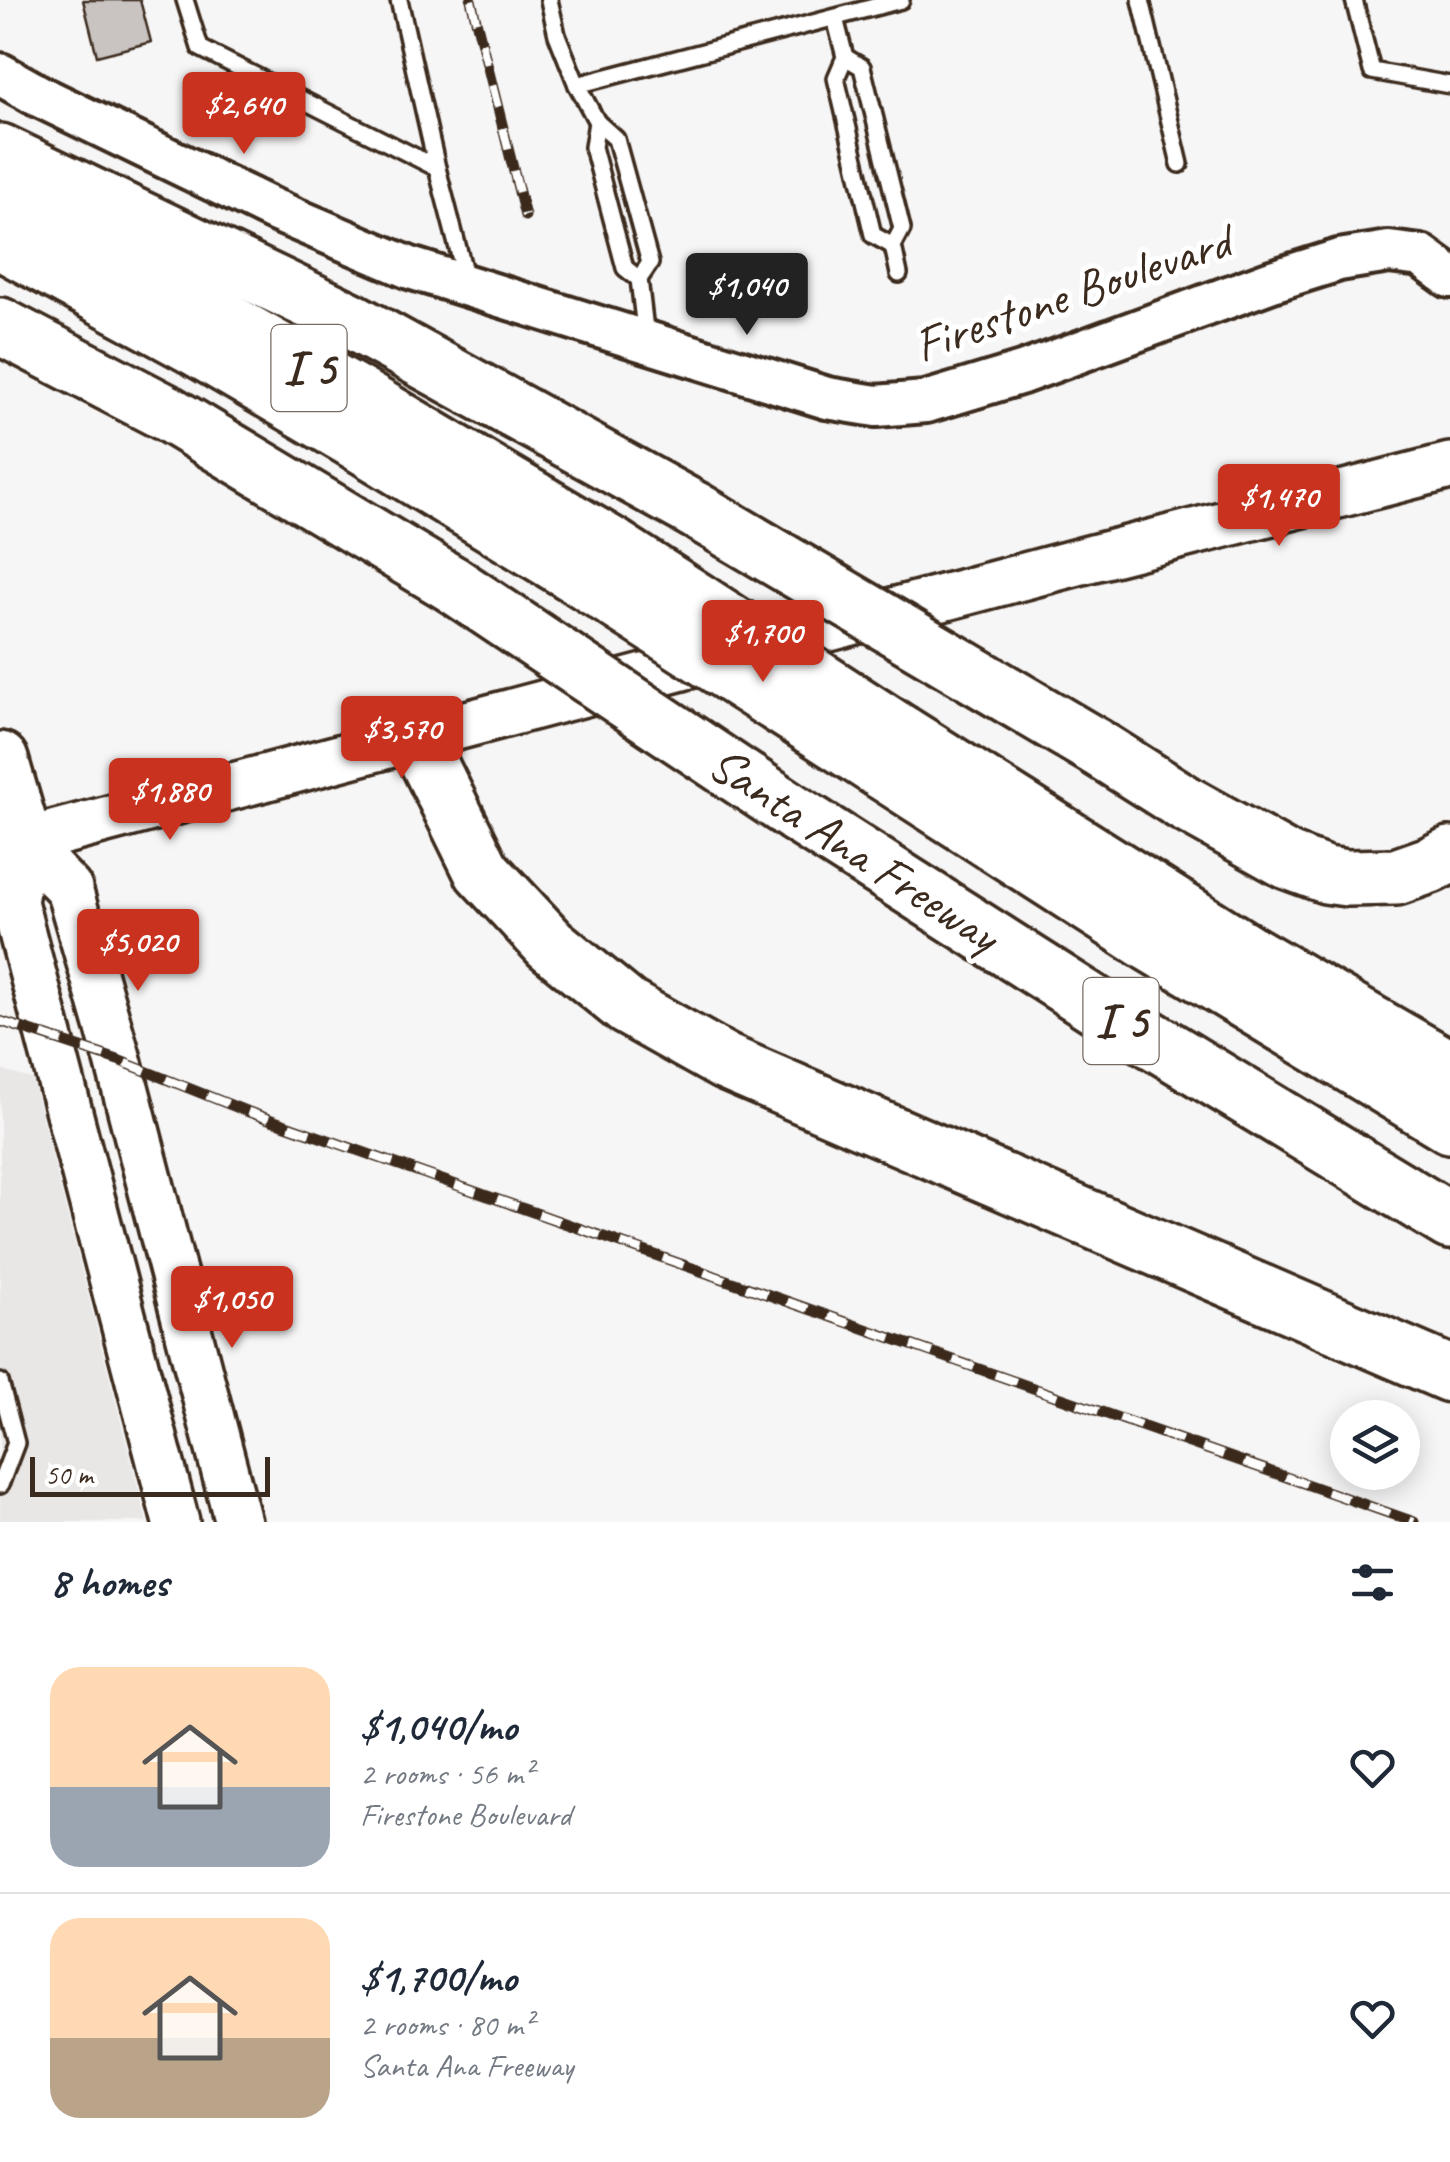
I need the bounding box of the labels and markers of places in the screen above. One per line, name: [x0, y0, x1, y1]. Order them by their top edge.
pin: $2,640: [163, 72, 325, 157]
pin: $1,040: [666, 253, 828, 338]
pin: $1,470: [1198, 464, 1360, 549]
pin: $1,700: [682, 600, 844, 685]
pin: $3,570: [321, 696, 483, 781]
pin: $1,880: [89, 758, 251, 843]
pin: $5,020: [57, 909, 219, 994]
pin: $1,050: [151, 1266, 313, 1351]

